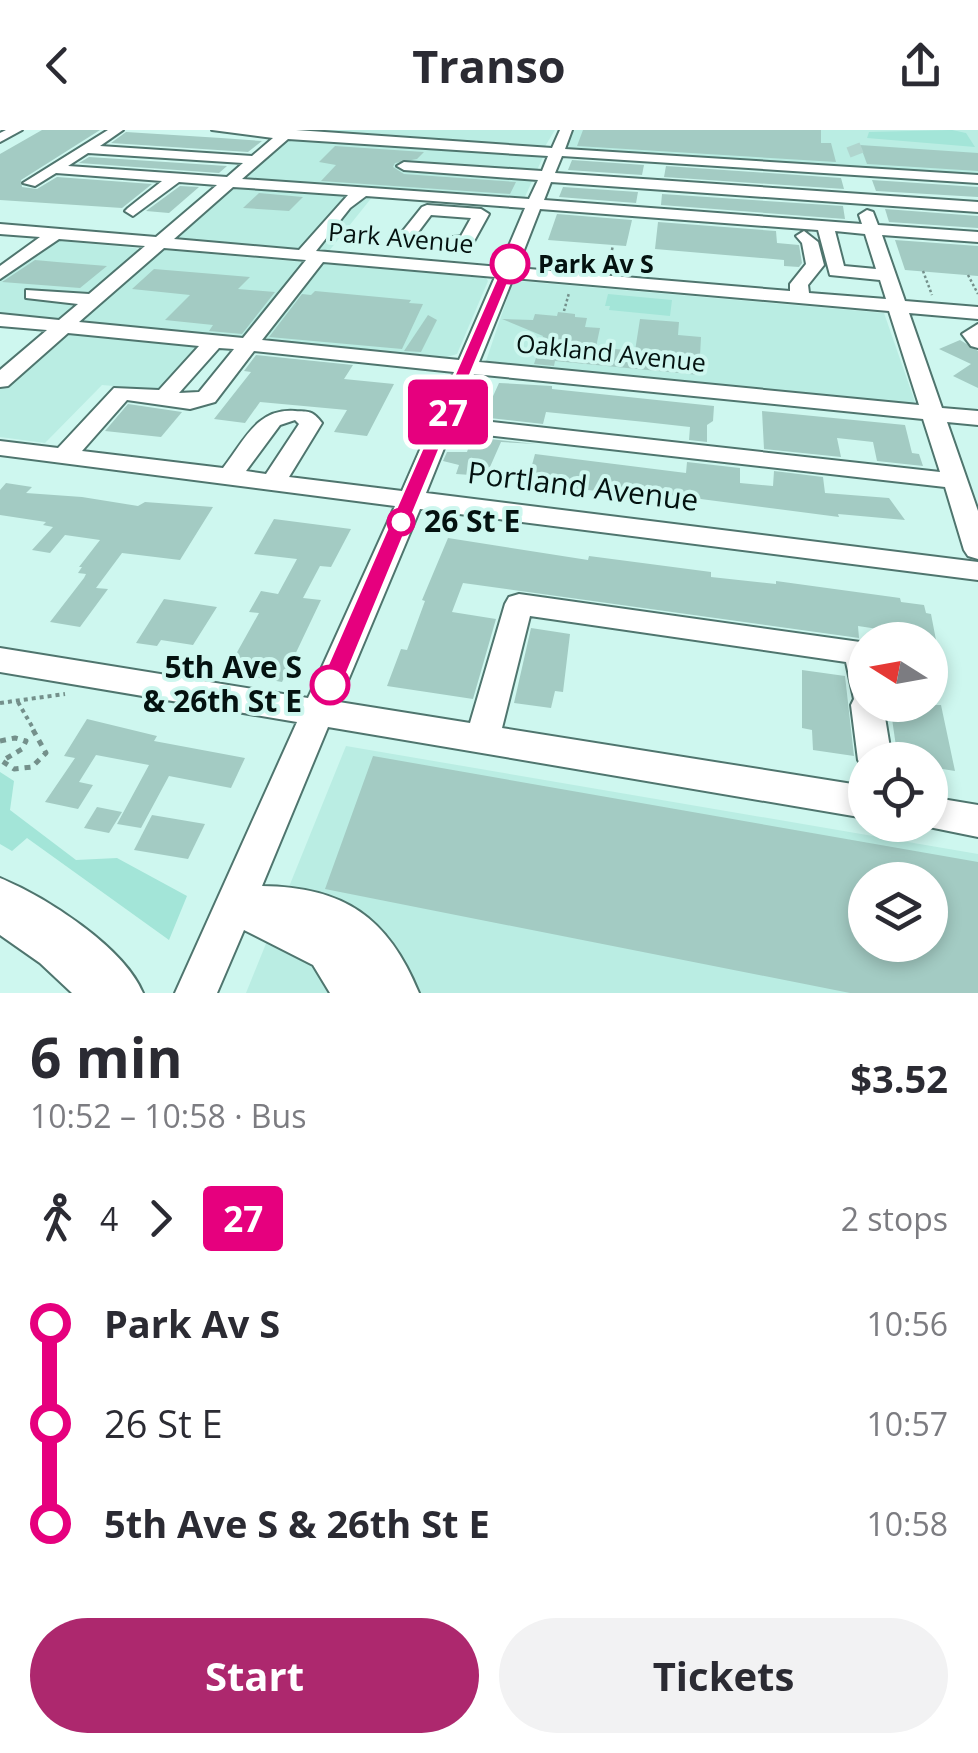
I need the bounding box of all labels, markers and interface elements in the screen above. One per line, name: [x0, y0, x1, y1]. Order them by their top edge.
text: Transo: [412, 35, 566, 96]
icon: back: [30, 38, 85, 93]
icon: share: [893, 38, 948, 93]
street label: Park Avenue: [327, 214, 475, 260]
marker: Park Av S: [491, 245, 529, 283]
place label: Park Av S: [538, 246, 654, 280]
street label: Oakland Avenue: [514, 325, 708, 379]
line badge: 27: [403, 380, 493, 444]
text: 27: [428, 389, 468, 436]
street label: Portland Avenue: [465, 451, 701, 520]
place label: 26 St E: [424, 500, 520, 541]
marker: 26 St E: [388, 509, 414, 535]
north arrow: [848, 622, 948, 722]
map controls: [848, 622, 948, 962]
place label: 5th Ave S & 26th St E: [143, 646, 302, 721]
marker: 5th Ave S & 26th St E: [311, 666, 349, 704]
button: locate: [848, 742, 948, 842]
button: layers: [848, 862, 948, 962]
text: 6 min: [30, 1019, 183, 1094]
text: $3.52: [850, 1052, 948, 1104]
text: 10:52 – 10:58 · Bus: [30, 1094, 306, 1137]
icon: walk: [30, 1191, 85, 1246]
icon: forward: [133, 1191, 188, 1246]
text: 27: [223, 1195, 263, 1242]
text: 4: [100, 1197, 118, 1240]
text: 2 stops: [841, 1197, 948, 1240]
text: Park Av S: [104, 1297, 280, 1349]
text: 10:56: [866, 1302, 948, 1345]
text: 26 St E: [104, 1397, 223, 1449]
text: 10:57: [866, 1402, 948, 1445]
text: 5th Ave S & 26th St E: [104, 1497, 490, 1549]
text: 10:58: [866, 1502, 948, 1545]
button: Start: [30, 1618, 479, 1733]
button: Tickets: [499, 1618, 948, 1733]

